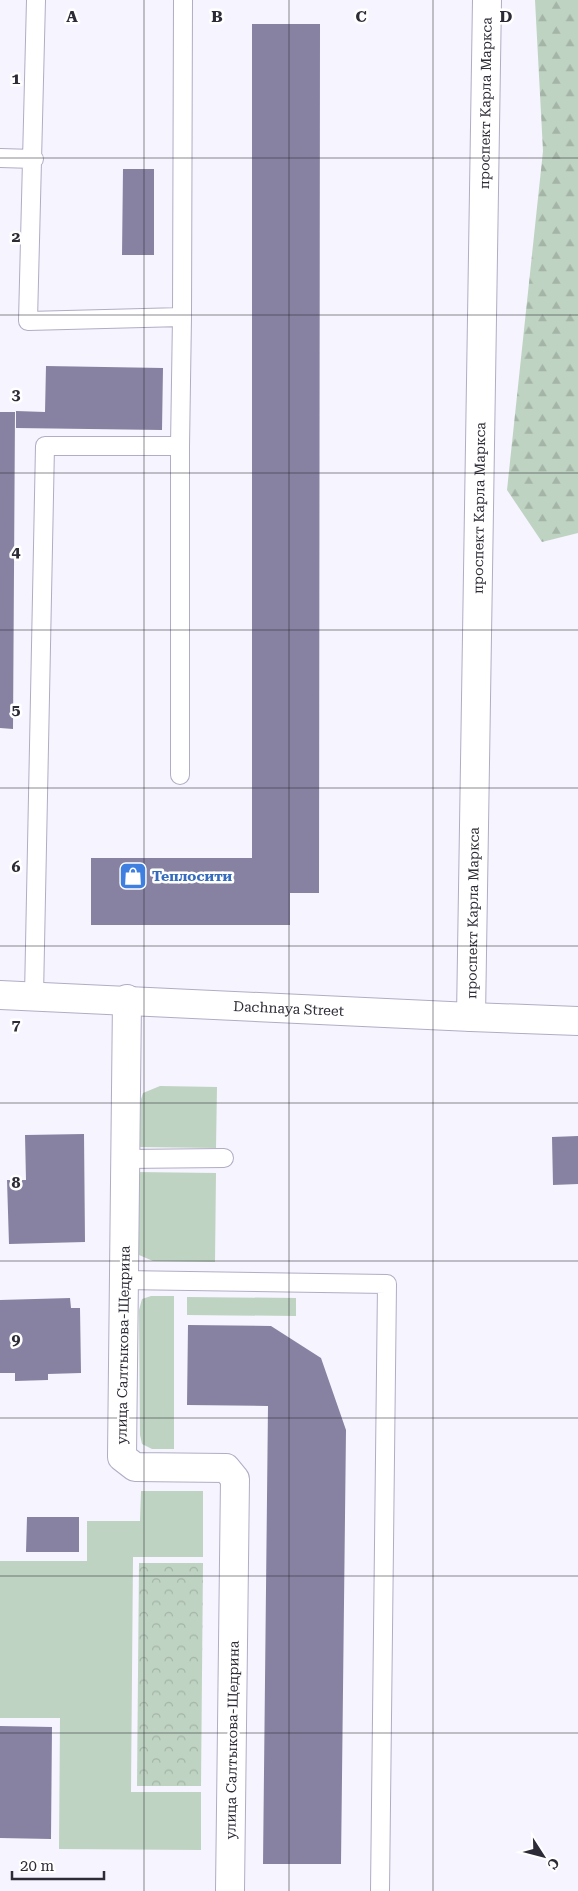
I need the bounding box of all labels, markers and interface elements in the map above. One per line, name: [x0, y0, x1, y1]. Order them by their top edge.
text: A: [66, 7, 78, 26]
text: B: [211, 7, 223, 26]
text: C: [355, 7, 367, 26]
text: D: [500, 7, 513, 26]
street label: проспект Карла Маркса: [476, 17, 495, 189]
text: 1: [12, 69, 21, 88]
text: 2: [12, 227, 21, 246]
text: 3: [12, 385, 21, 404]
street label: проспект Карла Маркса: [470, 422, 488, 594]
text: 4: [12, 542, 21, 561]
text: 5: [12, 700, 21, 719]
street label: проспект Карла Маркса: [463, 827, 482, 999]
text: 6: [12, 857, 21, 876]
shop icon: Теплосити: [118, 861, 148, 891]
place label: Теплосити: [152, 868, 233, 884]
street label: Dachnaya Street: [233, 998, 344, 1019]
text: 7: [12, 1015, 21, 1034]
text: 8: [12, 1173, 21, 1192]
street label: улица Салтыкова-Щедрина: [113, 1245, 133, 1445]
text: 9: [12, 1330, 21, 1349]
street label: улица Салтыкова-Щедрина: [222, 1640, 242, 1840]
north arrow: [518, 1831, 568, 1881]
scale bar: [12, 1848, 105, 1880]
text: С: [544, 1855, 563, 1872]
text: 20 m: [20, 1857, 55, 1875]

